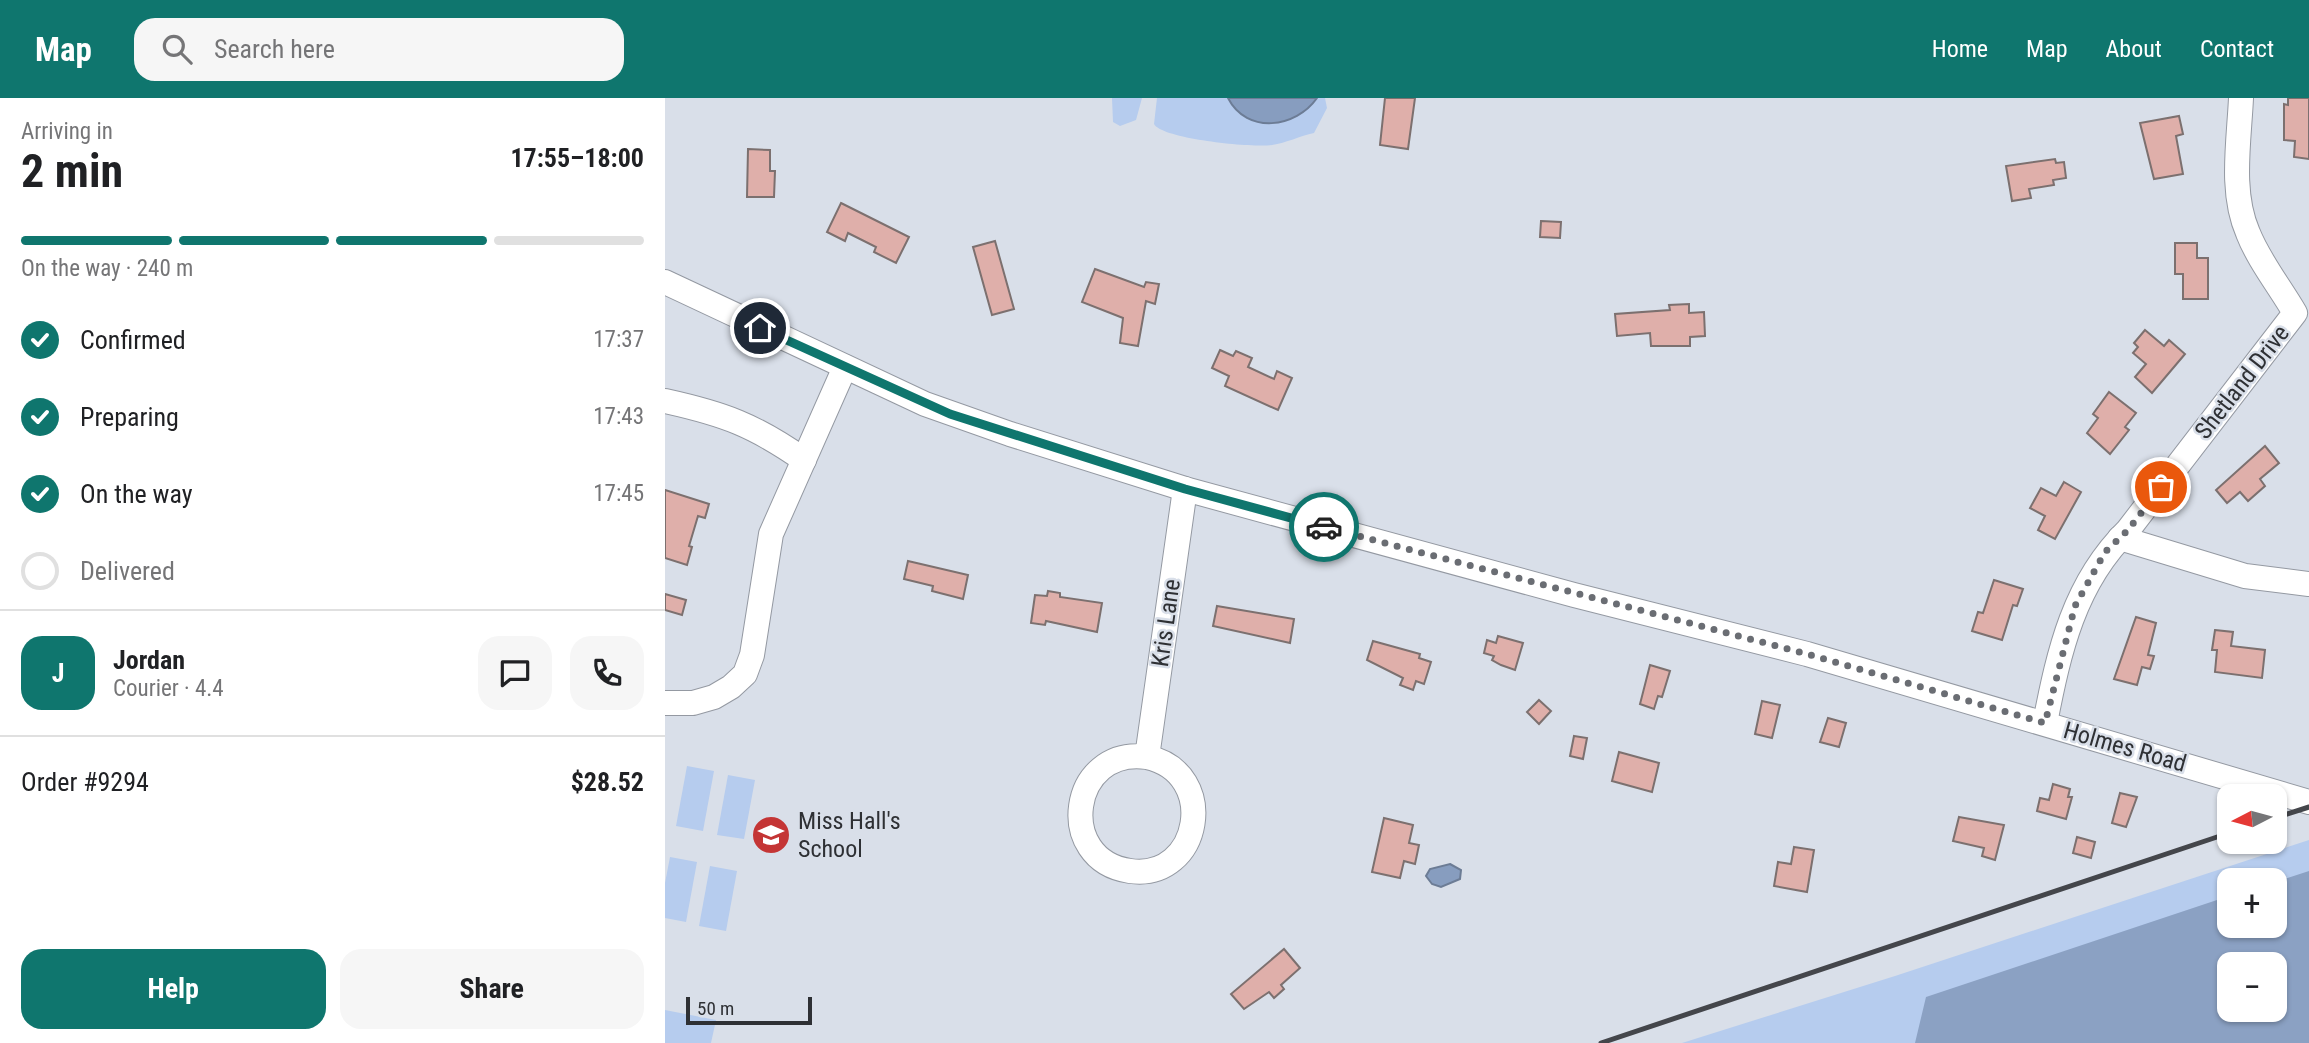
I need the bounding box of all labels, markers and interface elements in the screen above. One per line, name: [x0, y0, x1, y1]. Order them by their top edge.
search box: [134, 18, 624, 81]
text: Map: [35, 30, 92, 69]
icon: search: [158, 30, 196, 68]
text: Search here: [214, 34, 335, 64]
text: Home: [1932, 35, 1988, 63]
text: Map: [2026, 35, 2068, 63]
text: About: [2106, 35, 2162, 63]
text: Contact: [2200, 35, 2274, 63]
text: Arriving in: [21, 118, 113, 145]
text: 17:55–18:00: [510, 143, 644, 173]
text: 2 min: [21, 144, 123, 198]
text: On the way · 240 m: [21, 255, 193, 282]
pin: [730, 298, 790, 358]
icon: home: [741, 309, 779, 347]
street label: Shetland Drive: [2189, 320, 2295, 444]
icon: check: [21, 321, 59, 359]
text: Confirmed: [80, 325, 186, 355]
text: 17:37: [593, 326, 644, 353]
icon: check: [21, 398, 59, 436]
text: Preparing: [80, 402, 179, 432]
text: 17:43: [593, 403, 644, 430]
pin: [2131, 457, 2191, 517]
icon: bag: [2142, 468, 2180, 506]
icon: check: [21, 475, 59, 513]
text: On the way: [80, 479, 193, 509]
text: 17:45: [593, 480, 644, 507]
courier: [1289, 492, 1359, 562]
icon: car: [1305, 508, 1343, 546]
text: Delivered: [80, 556, 175, 586]
street label: Kris Lane: [1146, 577, 1186, 669]
button: chat: [478, 636, 552, 710]
button: phone: [570, 636, 644, 710]
text: Jordan: [113, 645, 185, 675]
text: J: [52, 658, 64, 688]
text: Courier · 4.4: [113, 675, 224, 702]
street label: Holmes Road: [2060, 716, 2190, 778]
text: Order #9294: [21, 767, 149, 797]
text: $28.52: [571, 767, 644, 797]
north arrow: [2217, 784, 2287, 854]
map controls: [2217, 784, 2287, 1022]
place label: Miss Hall's School: [798, 807, 901, 863]
school or university icon: Miss Hall's School: [750, 814, 792, 856]
button: +: [2217, 868, 2287, 938]
button: Help: [21, 949, 326, 1029]
button: Share: [340, 949, 644, 1029]
button: −: [2217, 952, 2287, 1022]
scale bar: [686, 994, 812, 1026]
text: 50 m: [697, 997, 734, 1020]

